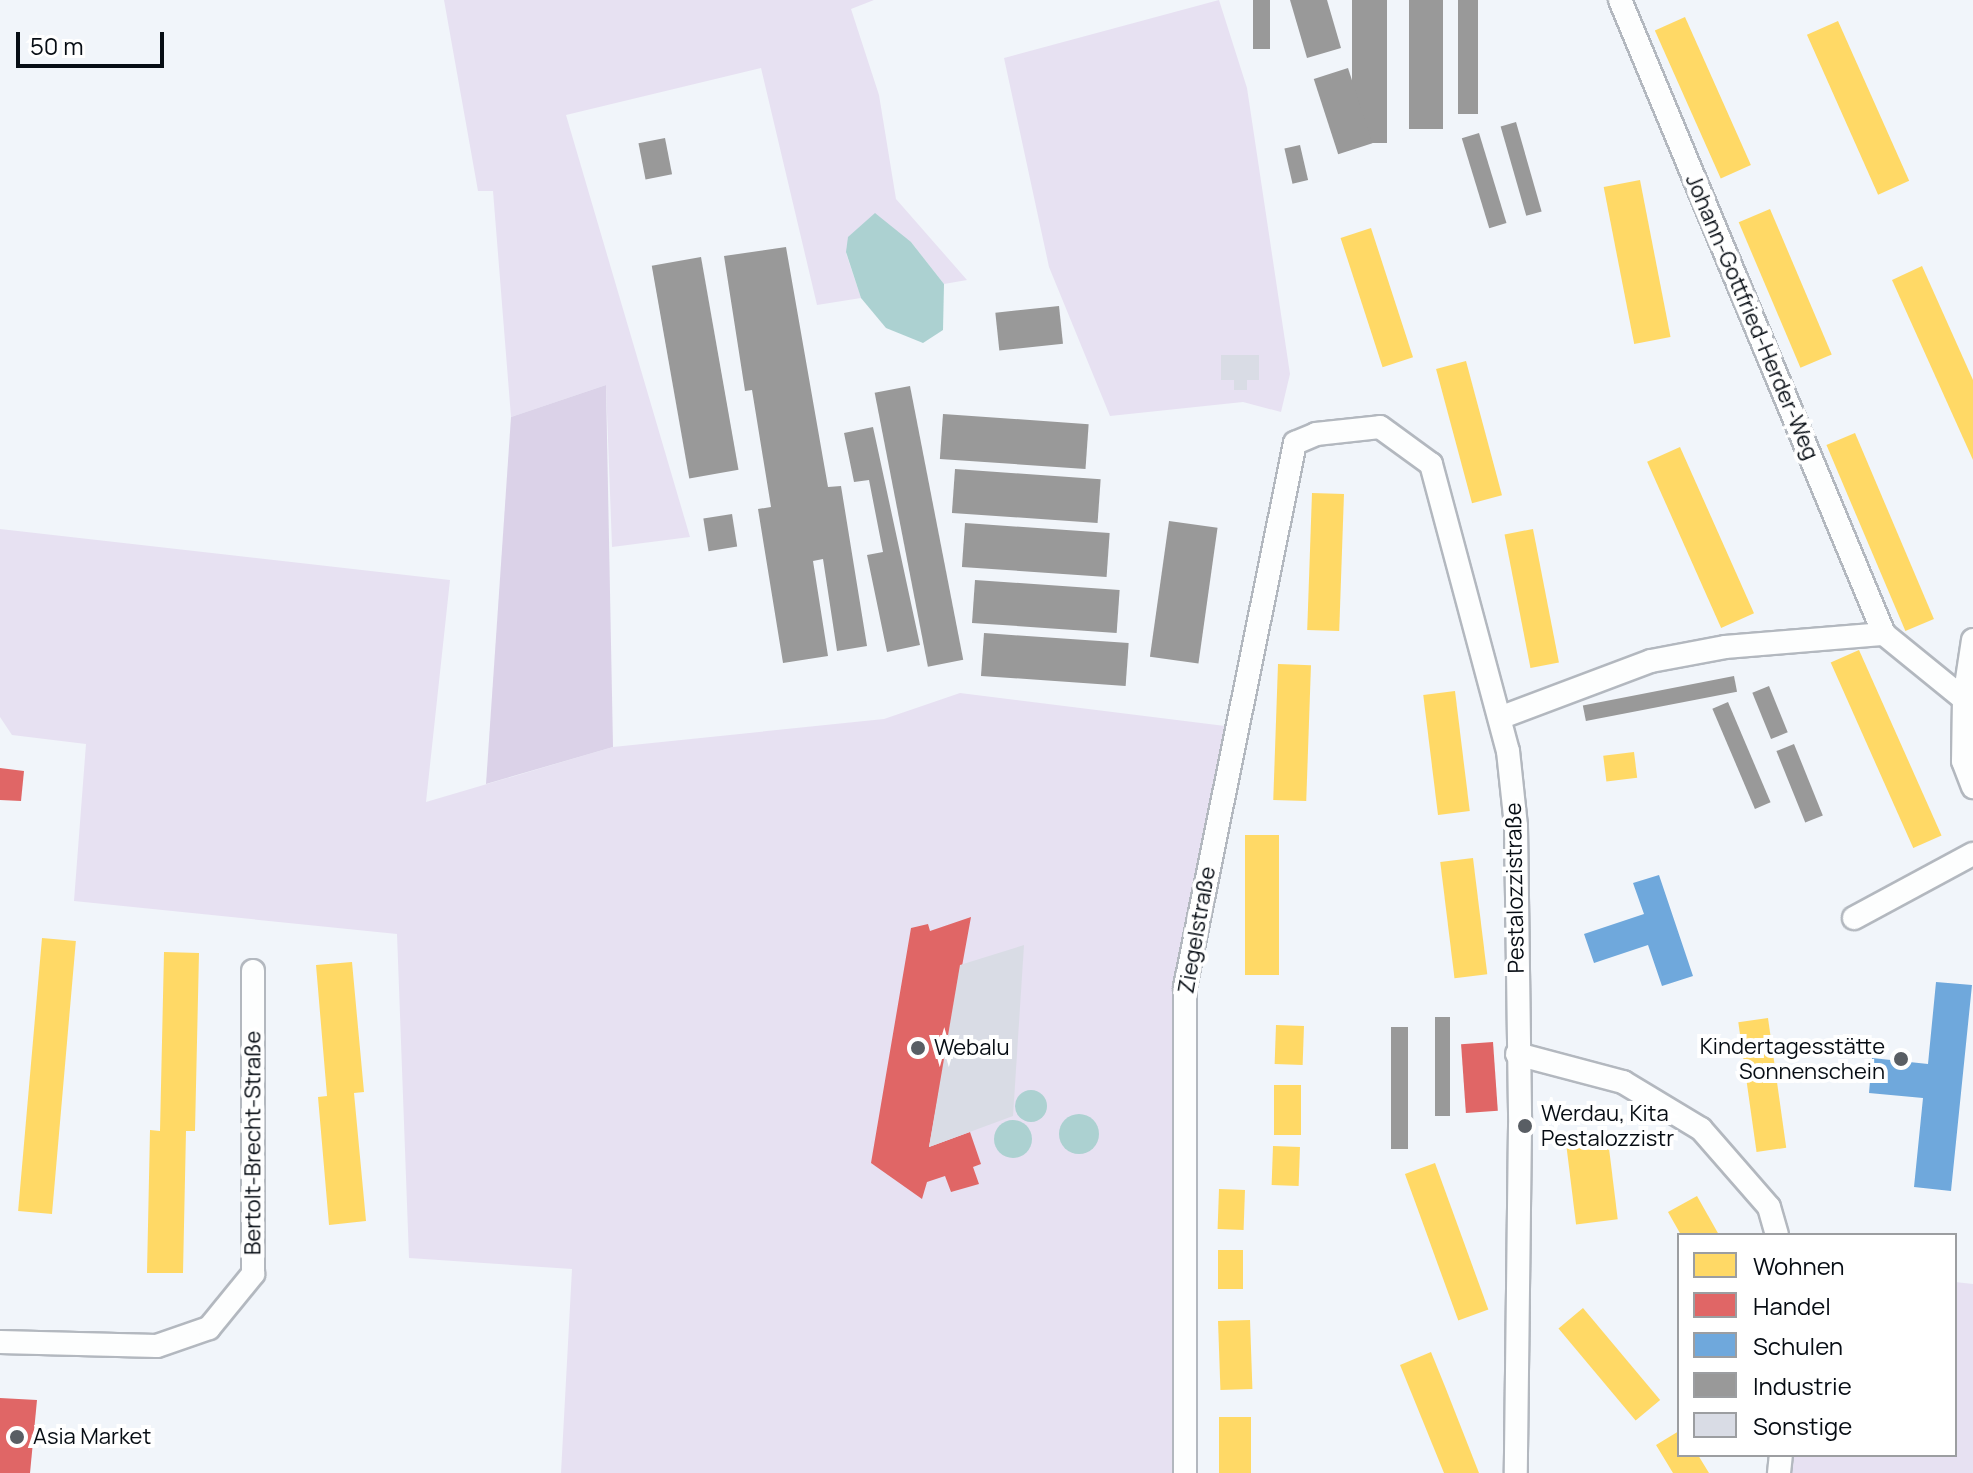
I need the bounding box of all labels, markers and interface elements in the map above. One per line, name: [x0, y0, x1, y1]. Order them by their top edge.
scale bar: [20, 16, 168, 66]
text: 50 m: [30, 29, 84, 62]
street label: Johann-Gottfried-Herder-Weg: [1680, 170, 1824, 464]
street label: Pestalozzistraße: [1500, 802, 1530, 974]
street label: Ziegelstraße: [1173, 864, 1221, 996]
street label: Bertolt-Brecht-Straße: [240, 1031, 266, 1255]
place label: Kindertagesstätte Sonnenschein: [1700, 1033, 1885, 1084]
place label: Webalu: [934, 1035, 1010, 1061]
marker: Webalu: [909, 1039, 927, 1057]
marker: Kindertagesstätte Sonnenschein: [1892, 1050, 1910, 1068]
place label: Werdau, Kita Pestalozzistr: [1541, 1100, 1674, 1152]
marker: Werdau, Kita Pestalozzistr: [1516, 1117, 1534, 1135]
legend: [1677, 1233, 1957, 1457]
text: Wohnen: [1753, 1249, 1845, 1282]
text: Handel: [1753, 1289, 1831, 1322]
text: Schulen: [1753, 1329, 1843, 1362]
text: Industrie: [1753, 1369, 1852, 1402]
text: Sonstige: [1753, 1409, 1852, 1442]
place label: Asia Market: [33, 1424, 151, 1450]
marker: Asia Market: [8, 1428, 26, 1446]

